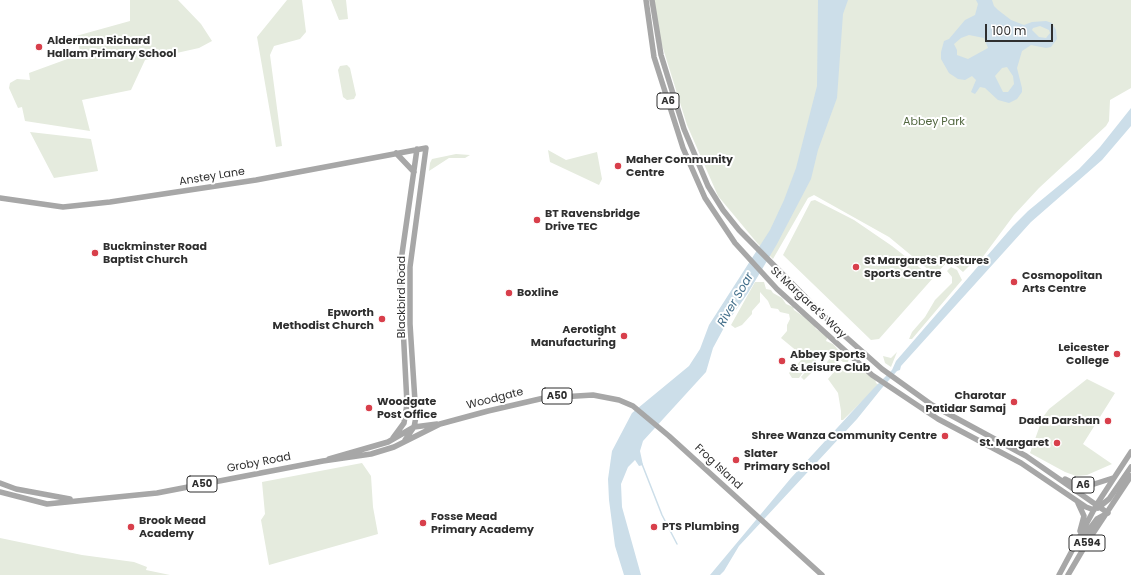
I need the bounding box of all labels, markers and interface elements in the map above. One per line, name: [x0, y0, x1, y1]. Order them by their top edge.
scale bar: [987, 16, 1055, 42]
text: 100 m: [992, 22, 1026, 39]
place label: Alderman Richard Hallam Primary School: [47, 34, 176, 60]
marker: Alderman Richard Hallam Primary School: [34, 42, 44, 52]
road number: A6: [657, 93, 679, 109]
park label: Abbey Park: [903, 115, 965, 129]
place label: Maher Community Centre: [626, 153, 733, 179]
marker: Maher Community Centre: [613, 161, 623, 171]
street label: Anstey Lane: [178, 165, 246, 189]
place label: BT Ravensbridge Drive TEC: [545, 207, 640, 233]
marker: BT Ravensbridge Drive TEC: [532, 215, 542, 225]
place label: Buckminster Road Baptist Church: [103, 240, 207, 266]
marker: Buckminster Road Baptist Church: [90, 248, 100, 258]
place label: St Margarets Pastures Sports Centre: [864, 254, 989, 280]
street label: Blackbird Road: [395, 256, 409, 338]
marker: St Margarets Pastures Sports Centre: [851, 262, 861, 272]
street label: St Margaret's Way: [767, 264, 849, 342]
place label: Cosmopolitan Arts Centre: [1022, 269, 1102, 295]
water label: River Soar: [715, 271, 757, 329]
marker: Cosmopolitan Arts Centre: [1009, 277, 1019, 287]
place label: Boxline: [517, 286, 558, 300]
marker: Boxline: [504, 288, 514, 298]
place label: Epworth Methodist Church: [273, 306, 374, 332]
marker: Epworth Methodist Church: [377, 314, 387, 324]
place label: Aerotight Manufacturing: [531, 323, 616, 349]
marker: Aerotight Manufacturing: [619, 331, 629, 341]
place label: Leicester College: [1058, 341, 1109, 367]
place label: Abbey Sports & Leisure Club: [790, 348, 870, 374]
marker: Leicester College: [1112, 349, 1122, 359]
marker: Abbey Sports & Leisure Club: [777, 356, 787, 366]
street label: Woodgate: [465, 386, 525, 412]
road number: A50: [542, 388, 572, 404]
place label: Charotar Patidar Samaj: [925, 389, 1006, 415]
place label: Woodgate Post Office: [377, 395, 437, 421]
marker: Charotar Patidar Samaj: [1009, 397, 1019, 407]
marker: Woodgate Post Office: [364, 403, 374, 413]
place label: Dada Darshan: [1019, 414, 1100, 428]
marker: Dada Darshan: [1103, 416, 1113, 426]
place label: Shree Wanza Community Centre: [751, 429, 937, 443]
marker: Shree Wanza Community Centre: [940, 431, 950, 441]
place label: St. Margaret: [979, 436, 1049, 450]
marker: St. Margaret: [1052, 438, 1062, 448]
street label: Frog Island: [692, 442, 744, 492]
place label: Slater Primary School: [744, 447, 830, 473]
street label: Groby Road: [226, 450, 292, 476]
marker: Slater Primary School: [731, 455, 741, 465]
road number: A50: [187, 476, 217, 492]
road number: A6: [1072, 477, 1094, 493]
place label: Fosse Mead Primary Academy: [431, 510, 534, 536]
place label: Brook Mead Academy: [139, 514, 206, 540]
marker: Fosse Mead Primary Academy: [418, 518, 428, 528]
place label: PTS Plumbing: [662, 520, 739, 534]
marker: Brook Mead Academy: [126, 522, 136, 532]
marker: PTS Plumbing: [649, 522, 659, 532]
road number: A594: [1069, 535, 1105, 551]

